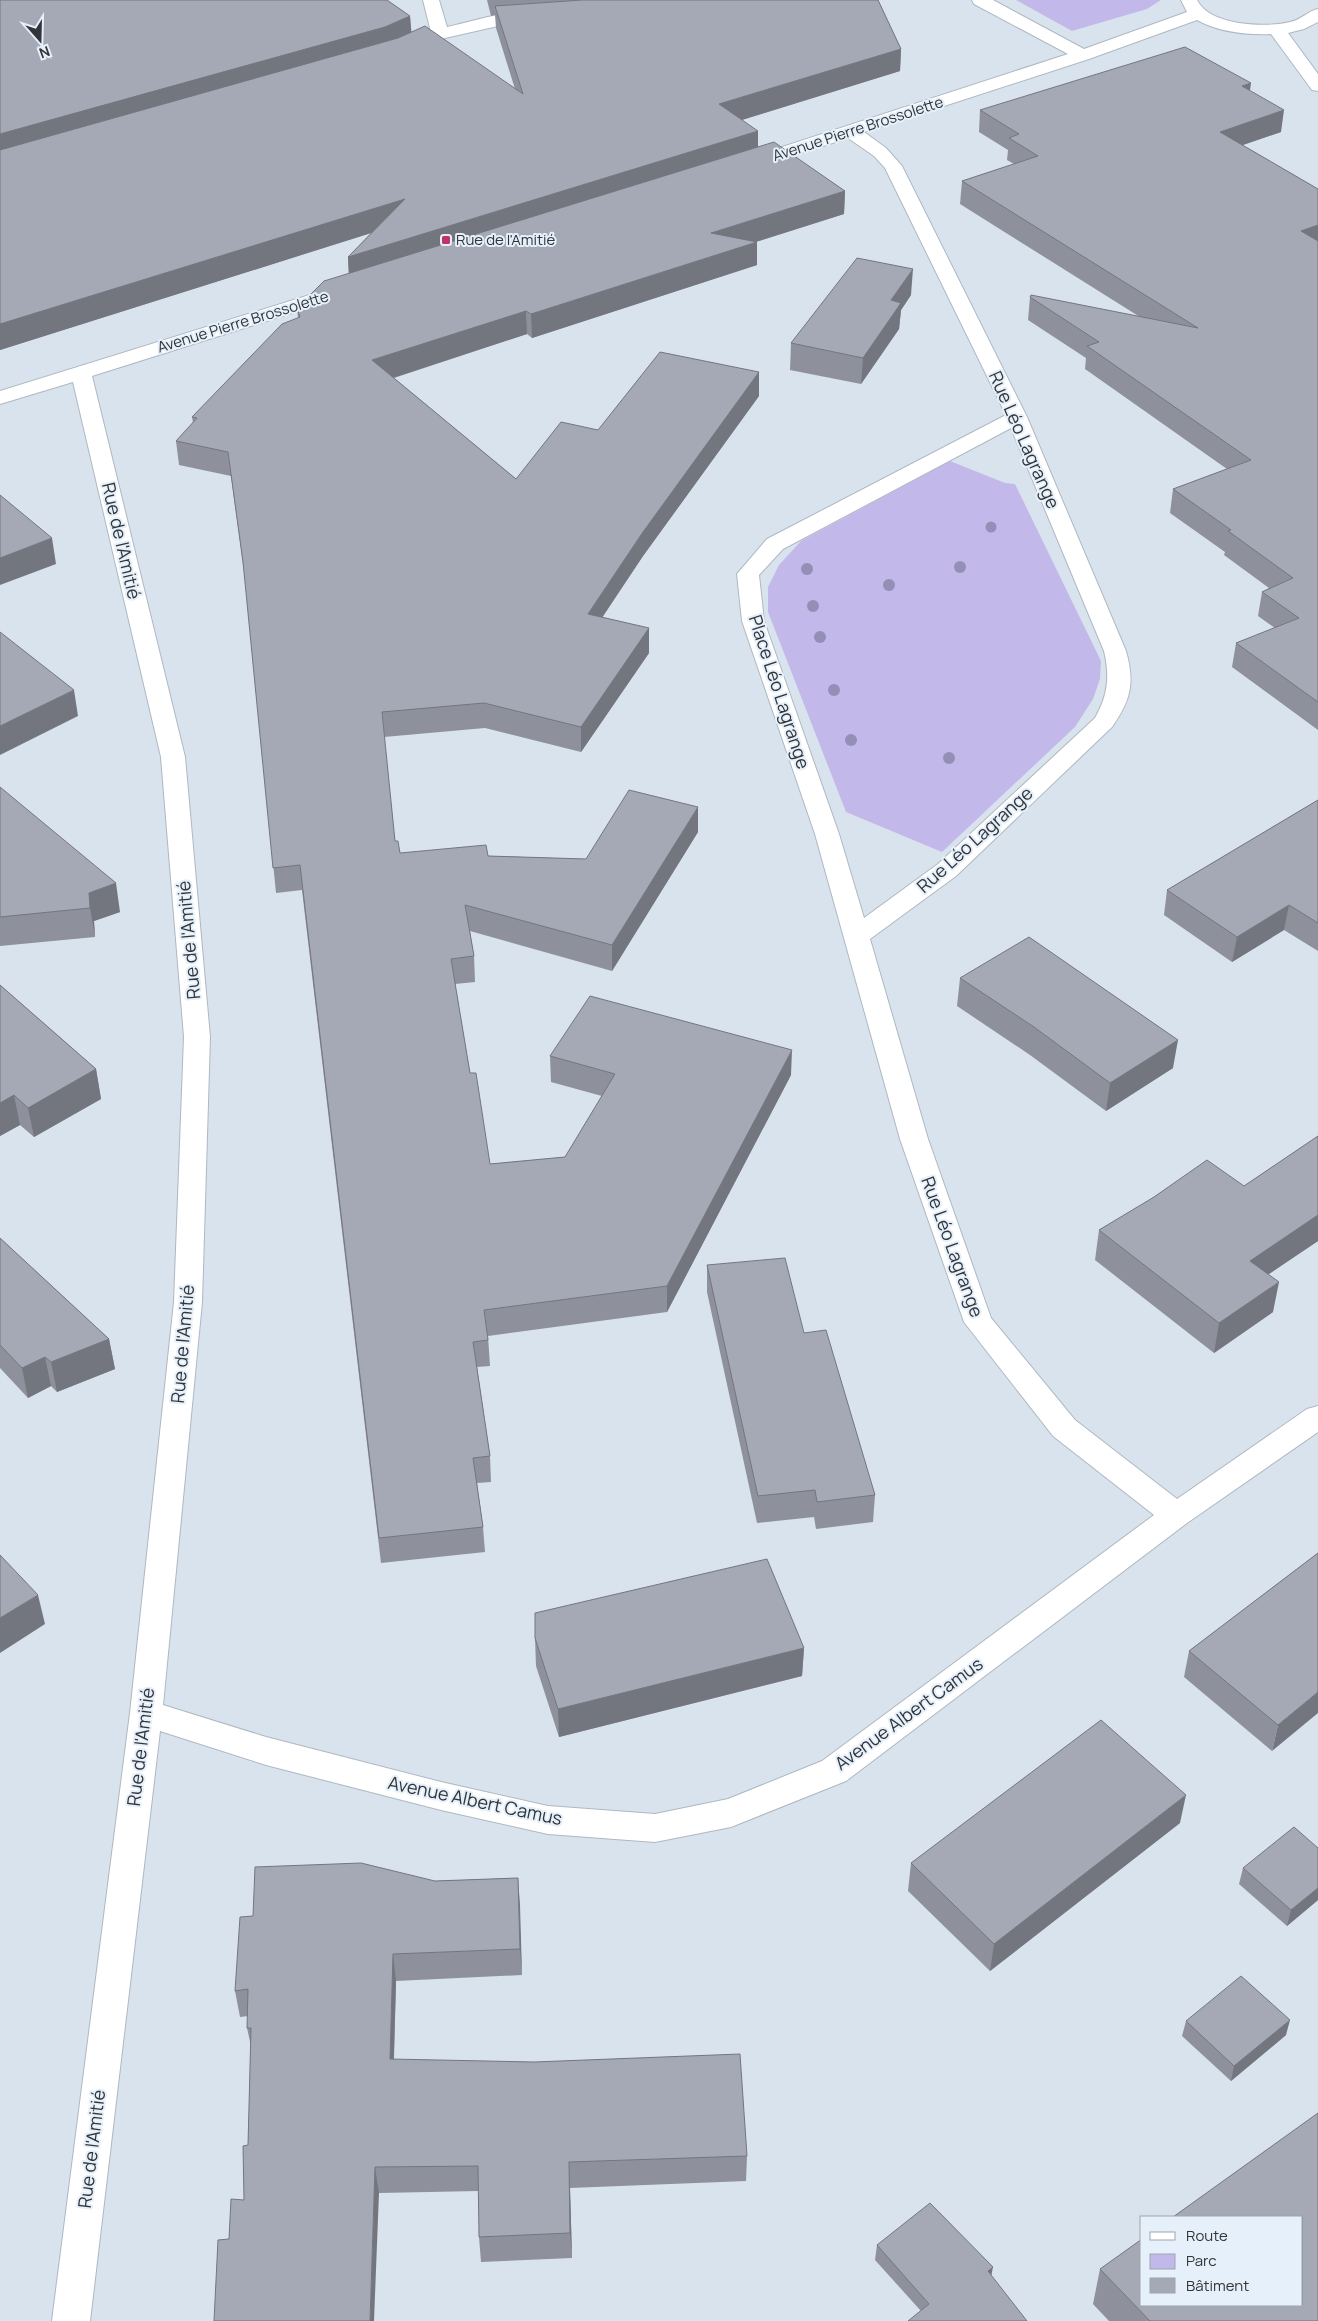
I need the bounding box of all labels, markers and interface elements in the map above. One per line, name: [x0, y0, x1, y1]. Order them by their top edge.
north arrow: [15, 15, 65, 65]
text: N: [37, 42, 53, 63]
street label: Avenue Pierre Brossolette: [770, 91, 946, 166]
place label: Rue de l'Amitié: [456, 229, 555, 250]
marker: Rue de l'Amitié: [440, 234, 452, 246]
street label: Avenue Pierre Brossolette: [155, 285, 331, 358]
street label: Rue Léo Lagrange: [984, 367, 1066, 512]
street label: Rue de l'Amitié: [97, 480, 147, 602]
street label: Place Léo Lagrange: [744, 612, 816, 772]
street label: Rue Léo Lagrange: [911, 781, 1037, 898]
street label: Rue de l'Amitié: [171, 880, 205, 1000]
street label: Rue Léo Lagrange: [916, 1173, 990, 1320]
street label: Rue de l'Amitié: [165, 1284, 199, 1404]
street label: Avenue Albert Camus: [830, 1651, 987, 1775]
street label: Rue de l'Amitié: [121, 1686, 159, 1807]
street label: Avenue Albert Camus: [386, 1770, 565, 1830]
street label: Rue de l'Amitié: [72, 2088, 110, 2209]
legend: [1140, 2216, 1303, 2306]
text: Route: [1186, 2225, 1228, 2246]
text: Parc: [1186, 2250, 1217, 2271]
text: Bâtiment: [1186, 2275, 1249, 2296]

